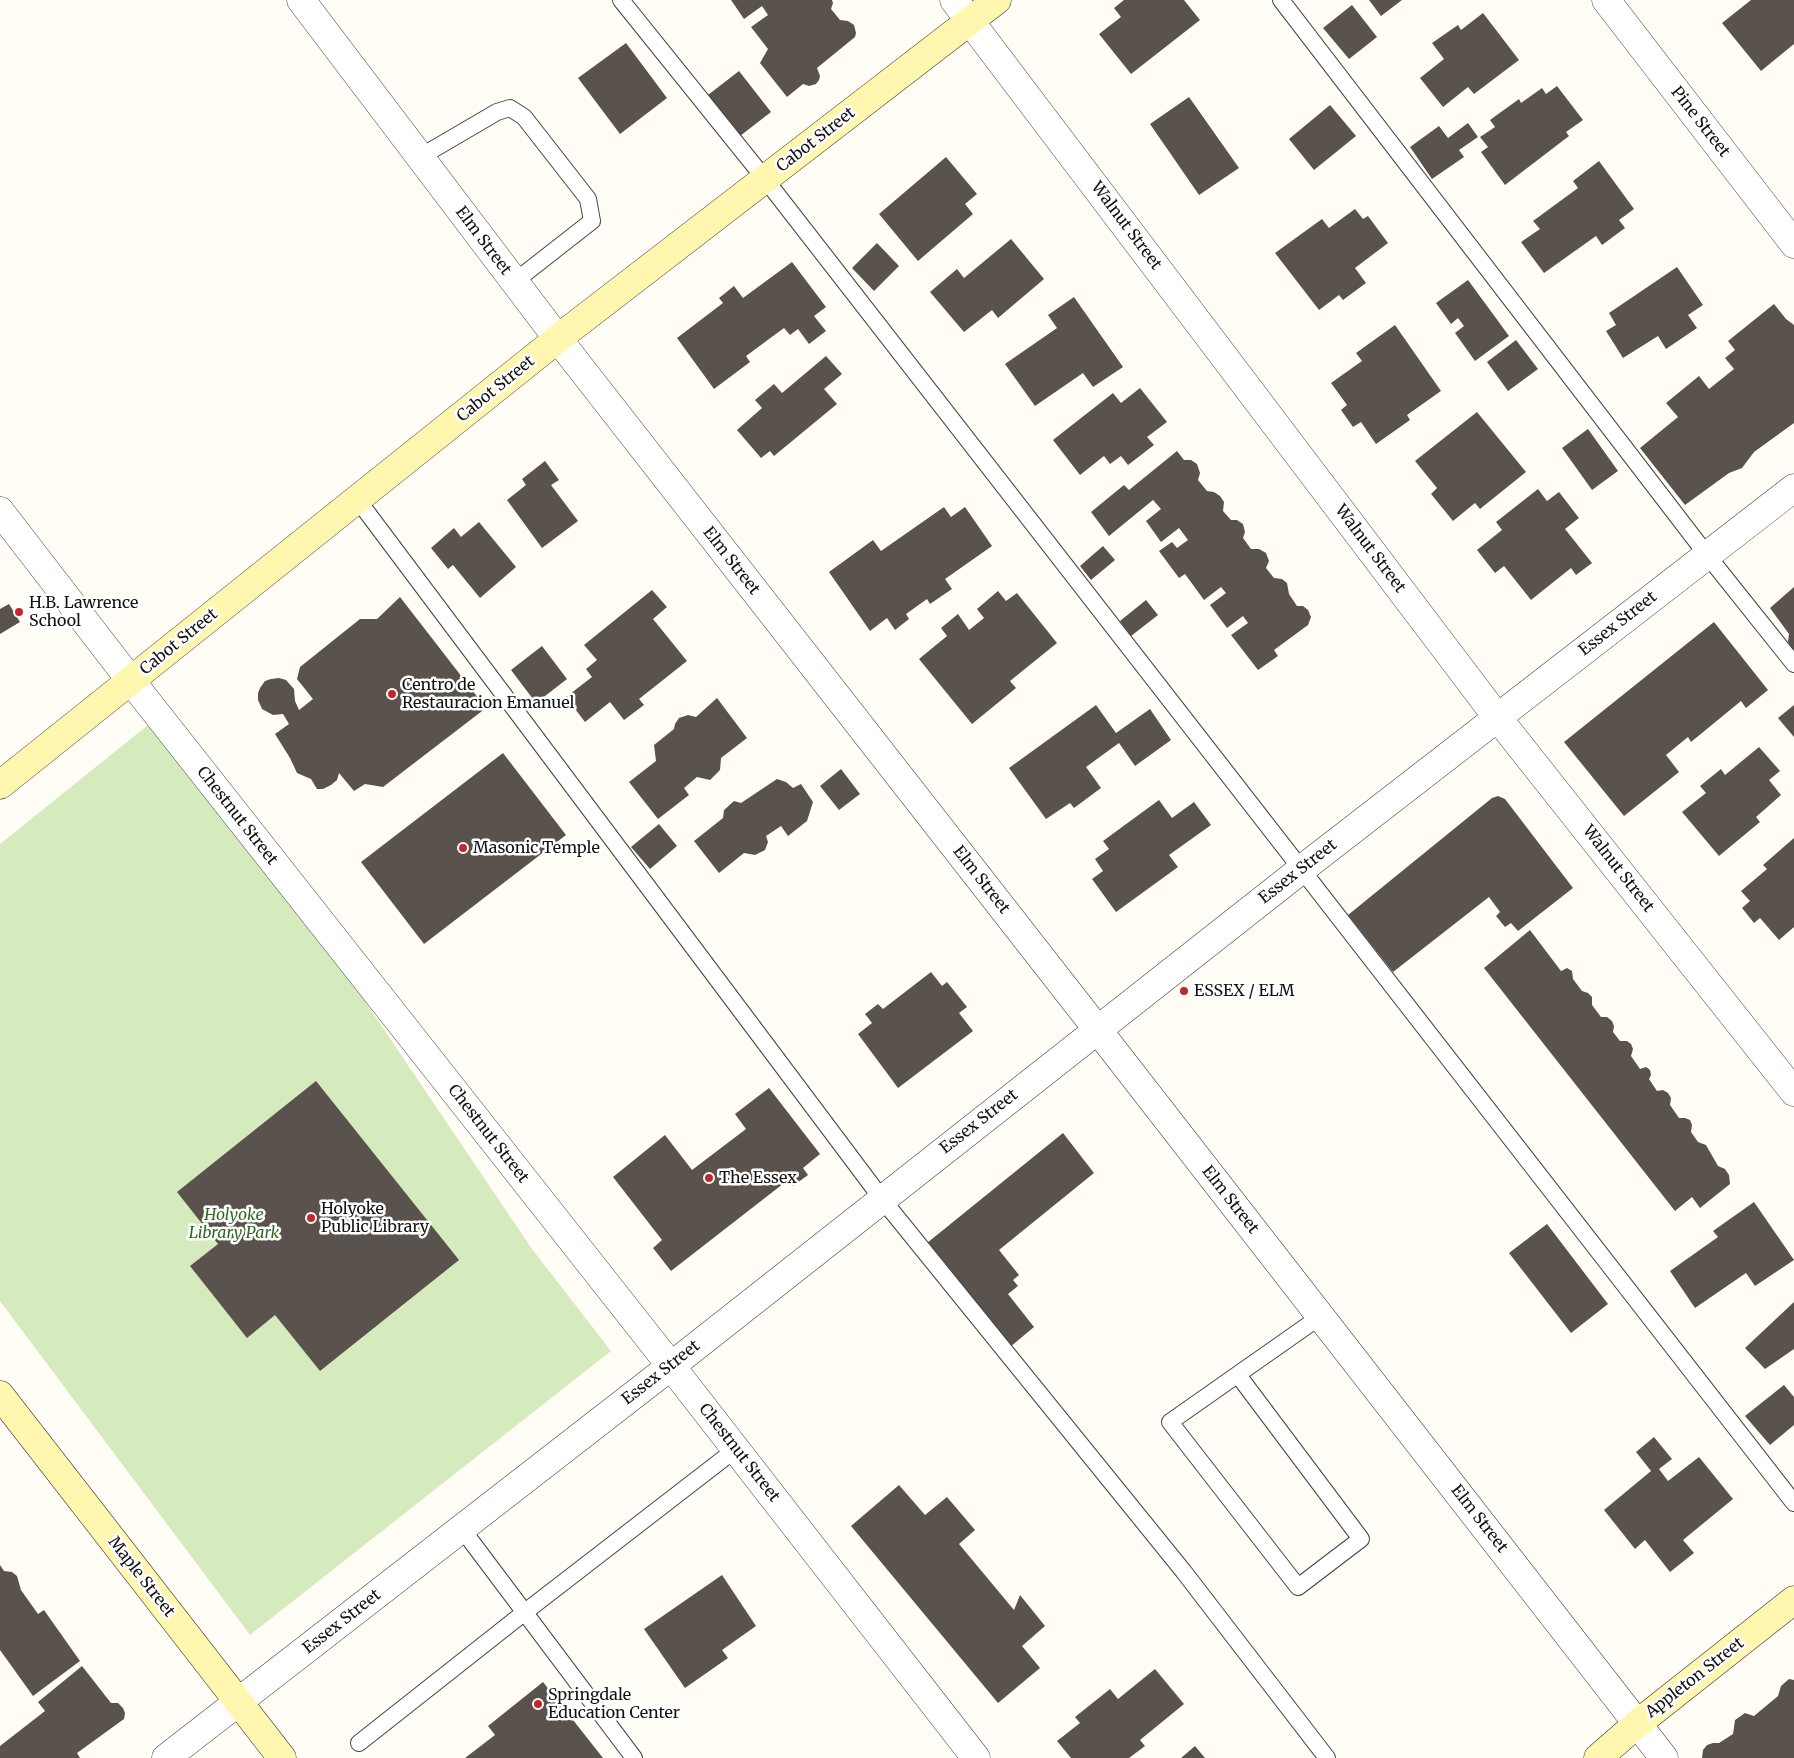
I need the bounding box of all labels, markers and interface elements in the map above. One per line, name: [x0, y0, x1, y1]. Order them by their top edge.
street label: Pine Street: [1667, 83, 1733, 161]
street label: Cabot Street: [773, 103, 859, 177]
street label: Walnut Street: [1087, 178, 1165, 274]
street label: Elm Street: [451, 203, 515, 279]
street label: Cabot Street: [453, 352, 539, 426]
street label: Walnut Street: [1331, 501, 1409, 597]
street label: Elm Street: [699, 523, 763, 599]
street label: Essex Street: [1575, 588, 1661, 660]
place label: H.B. Lawrence School: [29, 593, 138, 631]
street label: Cabot Street: [136, 605, 222, 679]
marker: H.B. Lawrence School: [13, 606, 25, 618]
place label: Centro de Restauracion Emanuel: [402, 675, 575, 713]
marker: Centro de Restauracion Emanuel: [386, 688, 398, 700]
street label: Chestnut Street: [193, 763, 281, 869]
street label: Walnut Street: [1578, 822, 1658, 916]
street label: Essex Street: [1255, 836, 1341, 908]
place label: Masonic Temple: [473, 838, 600, 858]
marker: Masonic Temple: [457, 842, 469, 854]
street label: Elm Street: [949, 842, 1013, 918]
place label: ESSEX / ELM: [1194, 981, 1295, 1001]
marker: ESSEX / ELM: [1178, 985, 1190, 997]
street label: Chestnut Street: [444, 1081, 532, 1187]
street label: Essex Street: [936, 1086, 1022, 1158]
street label: Elm Street: [1198, 1162, 1262, 1238]
place label: The Essex: [719, 1168, 797, 1188]
marker: The Essex: [703, 1172, 715, 1184]
place label: Holyoke Public Library: [321, 1199, 429, 1237]
park label: Holyoke Library Park: [189, 1205, 279, 1243]
marker: Holyoke Public Library: [305, 1212, 317, 1224]
street label: Essex Street: [618, 1337, 704, 1409]
street label: Chestnut Street: [695, 1400, 783, 1506]
street label: Elm Street: [1447, 1481, 1511, 1557]
street label: Maple Street: [104, 1533, 178, 1621]
street label: Essex Street: [299, 1586, 385, 1658]
street label: Appleton Street: [1642, 1634, 1748, 1722]
place label: Springdale Education Center: [548, 1685, 680, 1723]
marker: Springdale Education Center: [532, 1698, 544, 1710]

